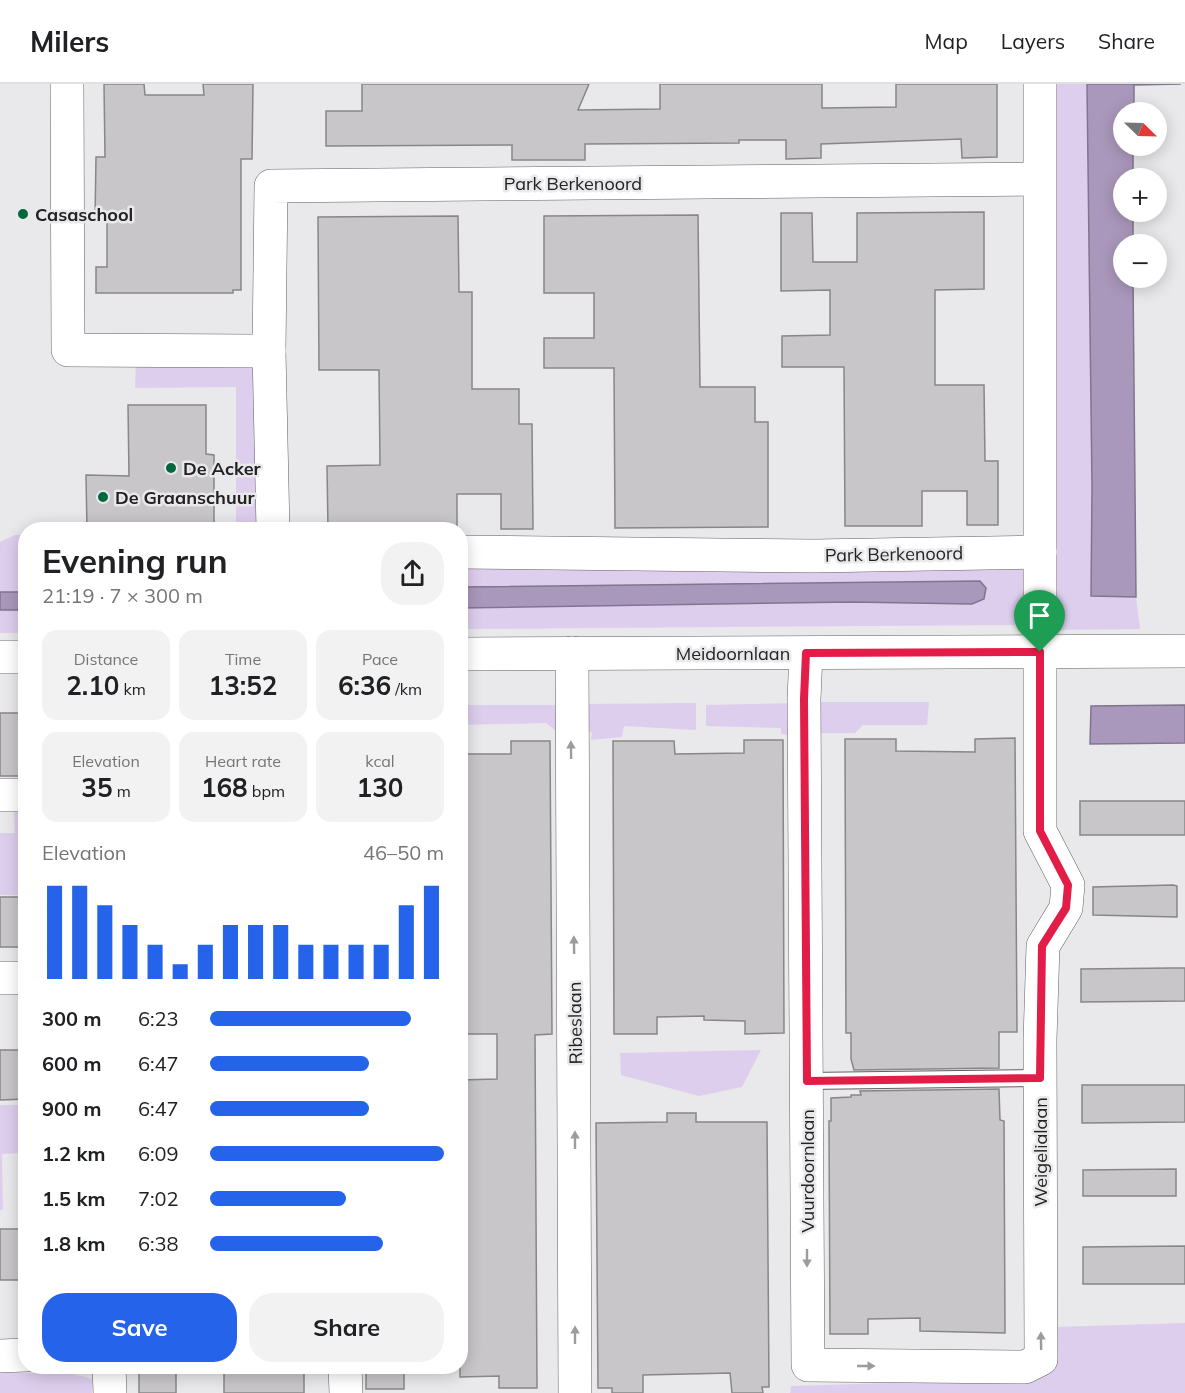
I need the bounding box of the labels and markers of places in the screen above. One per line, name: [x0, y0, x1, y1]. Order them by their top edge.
place label: Casaschool: [35, 203, 133, 226]
marker: Casaschool: [16, 207, 30, 221]
place label: De Acker: [183, 457, 262, 480]
marker: De Acker: [164, 461, 178, 475]
place label: De Graanschuur: [115, 486, 255, 509]
marker: De Graanschuur: [96, 490, 110, 504]
pin: [1014, 590, 1065, 652]

